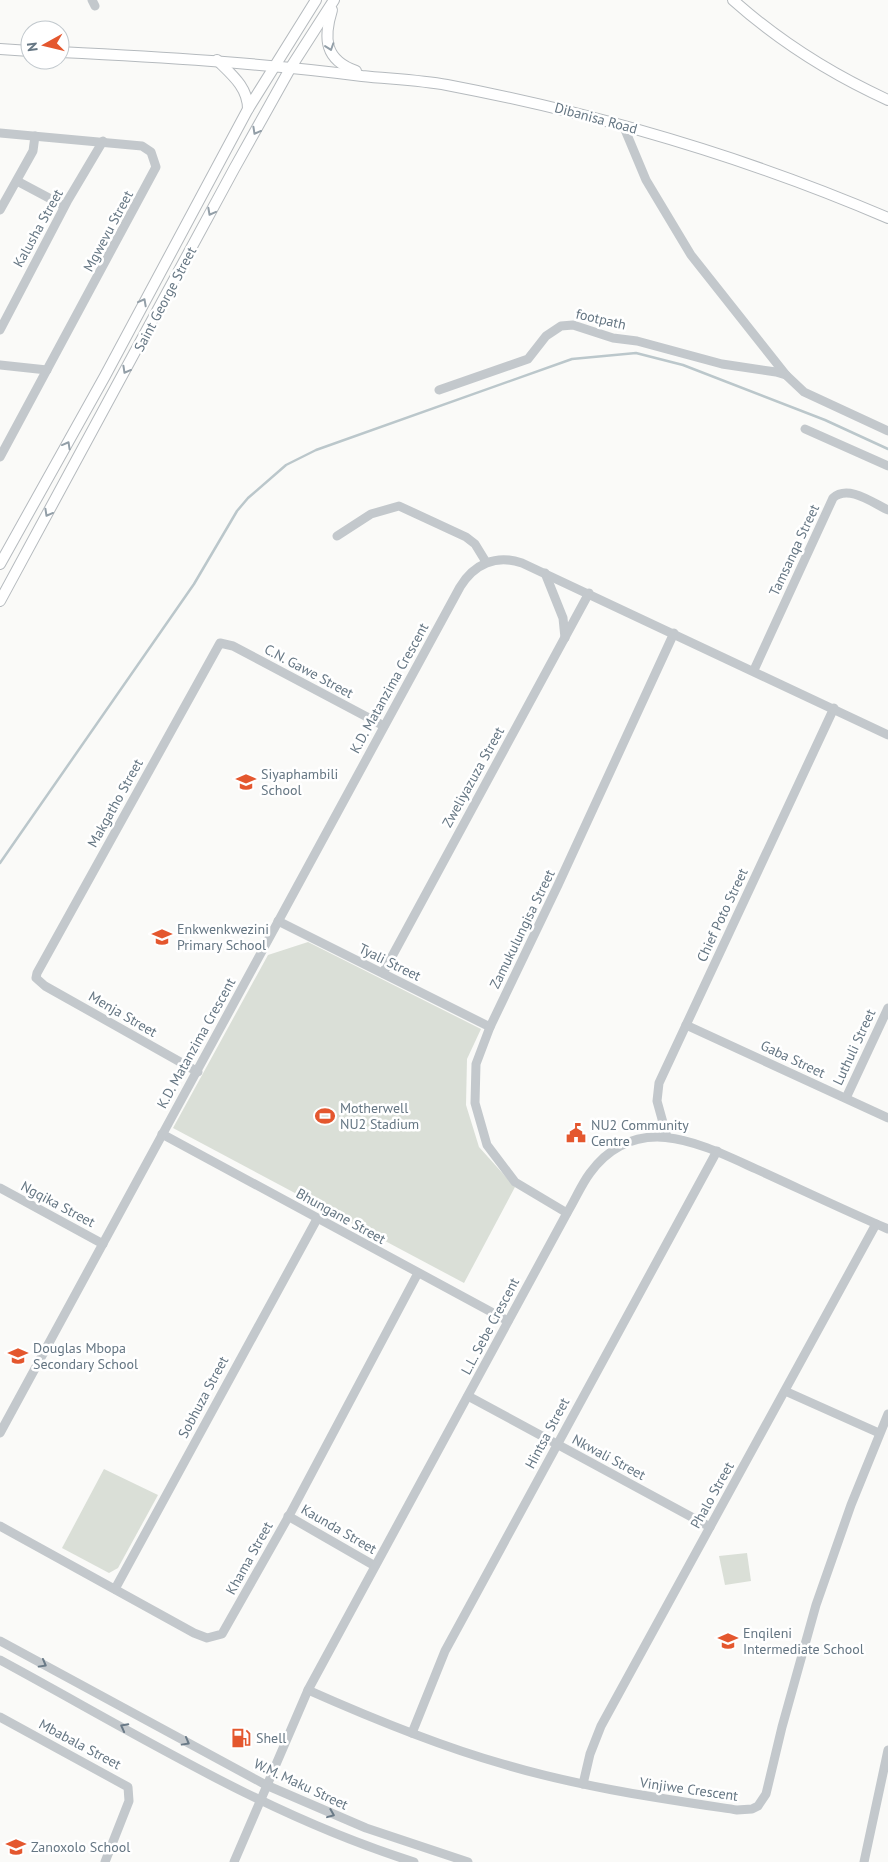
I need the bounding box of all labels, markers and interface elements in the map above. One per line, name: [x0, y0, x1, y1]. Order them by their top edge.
north arrow: [20, 20, 70, 70]
text: N: [23, 41, 42, 53]
one-way arrow: [324, 42, 334, 51]
street label: Dibanisa Road: [553, 98, 639, 138]
one-way arrow: [252, 125, 262, 134]
street label: Kalusha Street: [9, 185, 67, 270]
street label: Mgwevu Street: [79, 187, 137, 275]
one-way arrow: [207, 207, 217, 216]
street label: Saint George Street: [130, 243, 200, 355]
one-way arrow: [137, 298, 147, 307]
street label: footpath: [574, 304, 628, 334]
one-way arrow: [122, 365, 132, 374]
one-way arrow: [60, 441, 70, 450]
street label: Tamsanqa Street: [765, 501, 823, 599]
one-way arrow: [44, 508, 54, 517]
street label: K.D. Matanzima Crescent: [346, 619, 432, 756]
street label: C.N. Gawe Street: [261, 640, 357, 702]
street label: Zweliyazuza Street: [438, 723, 508, 830]
street label: Makgatho Street: [83, 755, 147, 850]
place label: Siyaphambili School: [261, 765, 338, 799]
school or university icon: Siyaphambili School: [235, 771, 257, 793]
street label: Chief Poto Street: [692, 865, 752, 965]
street label: Zamukulungisa Street: [485, 866, 559, 992]
place label: Enkwenkwezini Primary School: [177, 920, 269, 954]
school or university icon: Enkwenkwezini Primary School: [151, 926, 173, 948]
street label: Tyali Street: [356, 939, 424, 985]
street label: K.D. Matanzima Crescent: [153, 974, 239, 1111]
street label: Menja Street: [86, 987, 161, 1041]
street label: Luthuli Street: [829, 1006, 880, 1088]
street label: Gaba Street: [758, 1036, 829, 1082]
place label: Motherwell NU2 Stadium: [340, 1099, 419, 1133]
sports icon: Motherwell NU2 Stadium: [314, 1105, 336, 1127]
place label: NU2 Community Centre: [591, 1116, 689, 1150]
public building icon: NU2 Community Centre: [565, 1122, 587, 1144]
street label: Ngqika Street: [18, 1177, 98, 1231]
street label: Bhungane Street: [293, 1184, 389, 1248]
street label: L.L. Sebe Crescent: [457, 1274, 523, 1378]
place label: Douglas Mbopa Secondary School: [33, 1339, 138, 1373]
school or university icon: Douglas Mbopa Secondary School: [7, 1345, 29, 1367]
street label: Sobhuza Street: [174, 1353, 232, 1441]
street label: Hintsa Street: [521, 1394, 573, 1472]
street label: Nkwali Street: [569, 1430, 649, 1484]
street label: Phalo Street: [686, 1458, 738, 1532]
street label: Kaunda Street: [298, 1500, 380, 1558]
street label: Khama Street: [222, 1518, 277, 1598]
place label: Enqileni Intermediate School: [743, 1624, 864, 1658]
school or university icon: Enqileni Intermediate School: [717, 1630, 739, 1652]
one-way arrow: [38, 1658, 47, 1668]
street label: Mbabala Street: [36, 1715, 124, 1773]
one-way arrow: [121, 1724, 130, 1734]
fuel station icon: Shell: [230, 1727, 252, 1749]
place label: Shell: [256, 1729, 286, 1747]
one-way arrow: [180, 1735, 189, 1745]
street label: W.M. Maku Street: [251, 1754, 351, 1814]
street label: Vinjiwe Crescent: [638, 1773, 739, 1805]
one-way arrow: [326, 1808, 335, 1818]
school or university icon: Zanoxolo School: [5, 1836, 27, 1858]
place label: Zanoxolo School: [31, 1838, 130, 1856]

